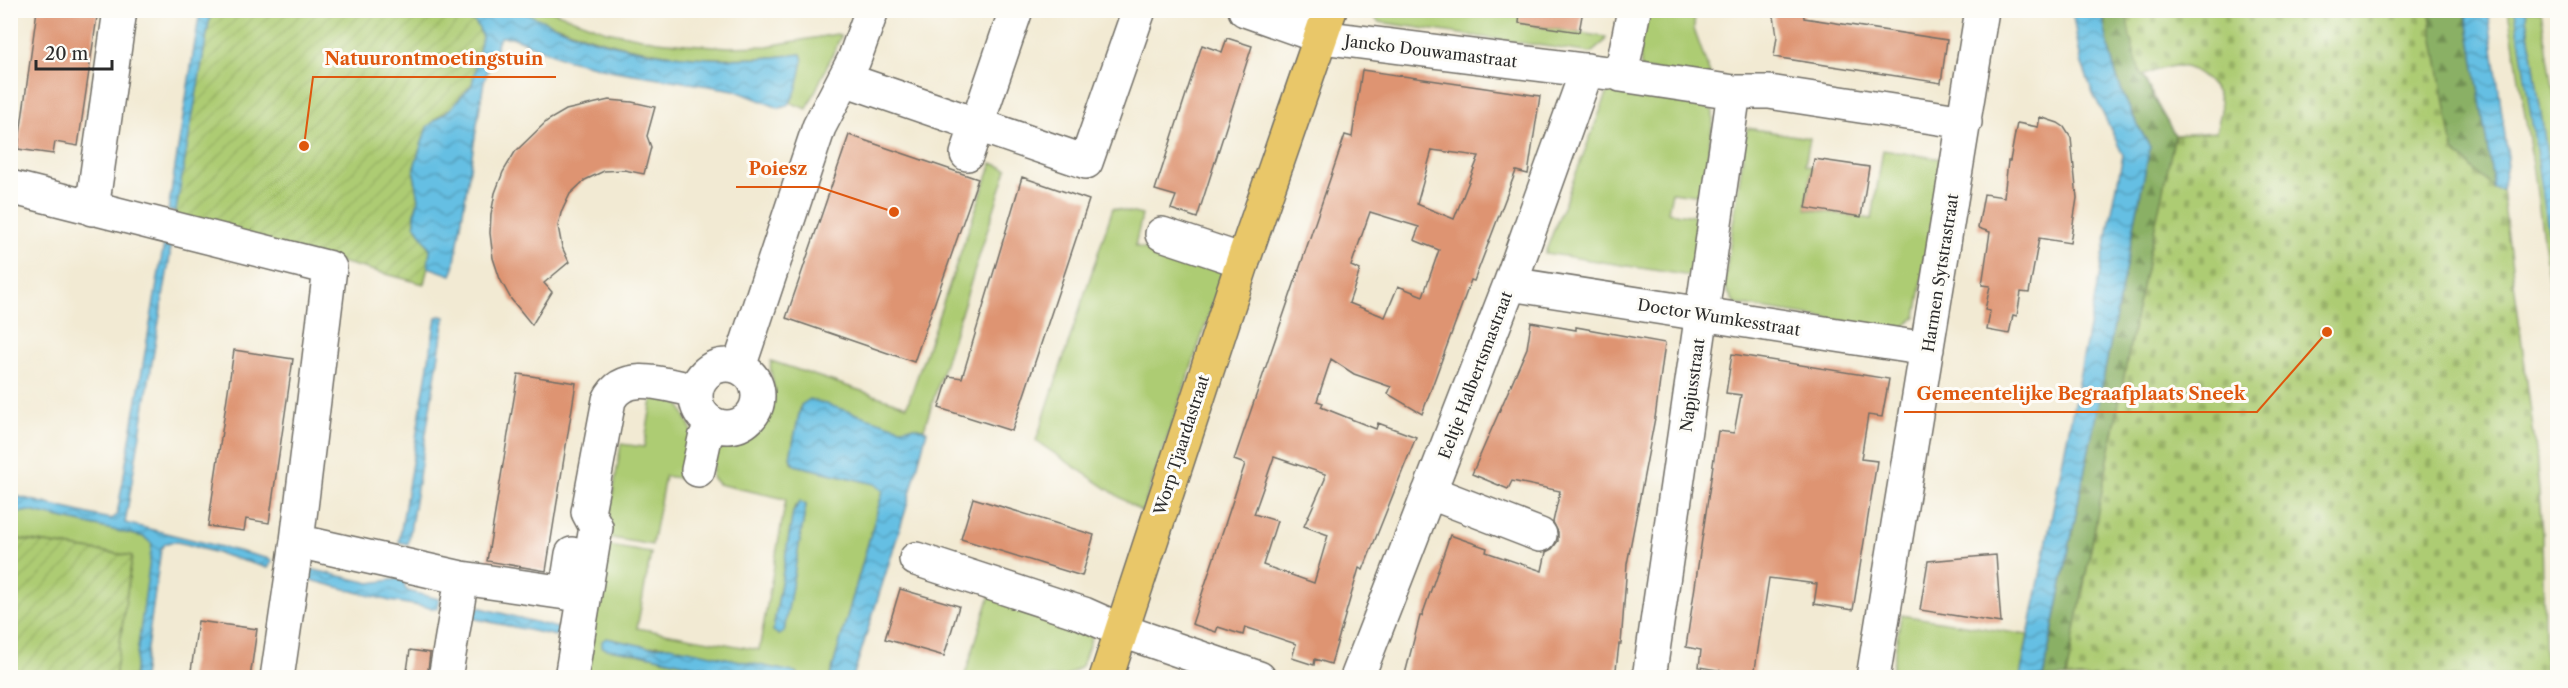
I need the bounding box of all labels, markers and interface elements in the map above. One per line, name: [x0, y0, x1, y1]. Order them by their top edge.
street label: Jancko Douwamastraat: [1341, 30, 1519, 72]
scale bar: [36, 33, 112, 71]
callout: Natuurontmoetingstuin: [313, 41, 556, 77]
text: 20 m: [45, 43, 89, 65]
text: Natuurontmoetingstuin: [325, 48, 544, 70]
callout: Poiesz: [736, 151, 819, 187]
text: Poiesz: [748, 158, 808, 180]
street label: Harmen Sytstrastraat: [1918, 192, 1962, 354]
street label: Eeltje Halbertsmastraat: [1434, 288, 1516, 462]
street label: Doctor Wumkesstraat: [1636, 294, 1802, 340]
street label: Napjusstraat: [1676, 337, 1709, 433]
street label: Worp Tjaardastraat: [1149, 372, 1213, 519]
callout: Gemeentelijke Begraafplaats Sneek: [1904, 376, 2257, 412]
text: Gemeentelijke Begraafplaats Sneek: [1916, 383, 2247, 405]

